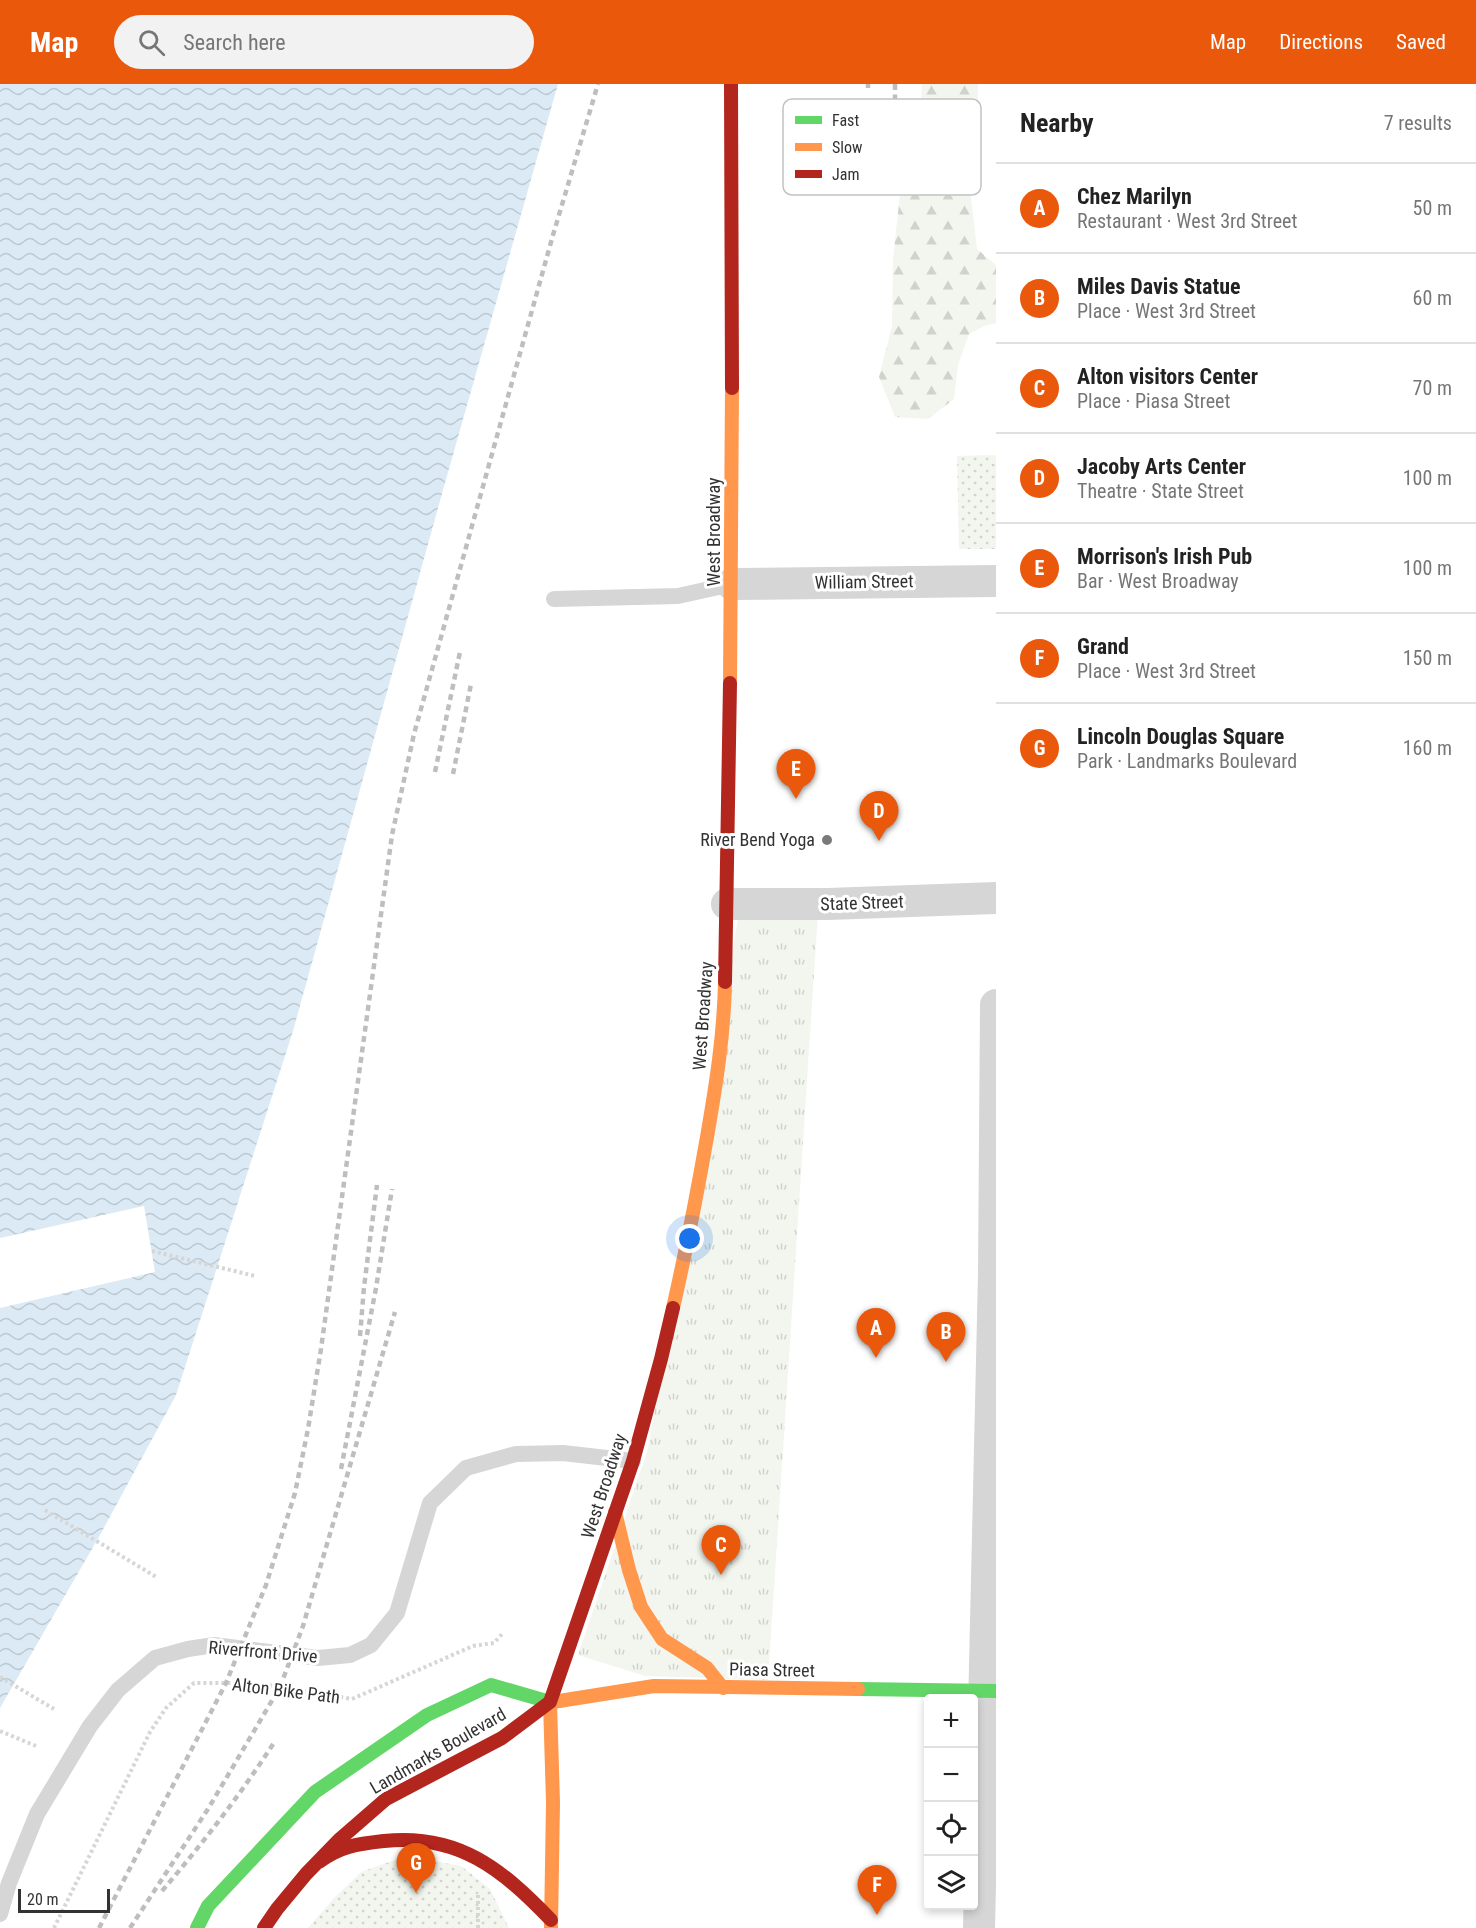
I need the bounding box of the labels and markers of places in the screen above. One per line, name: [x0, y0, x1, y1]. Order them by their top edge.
pin: E: [776, 750, 816, 799]
pin: D: [860, 792, 898, 841]
place label: River Bend Yoga: [700, 829, 815, 850]
marker: River Bend Yoga: [820, 833, 834, 847]
pin: A: [856, 1308, 896, 1358]
pin: B: [926, 1312, 966, 1362]
pin: C: [702, 1526, 740, 1575]
pin: G: [396, 1844, 436, 1893]
pin: F: [858, 1866, 896, 1915]

